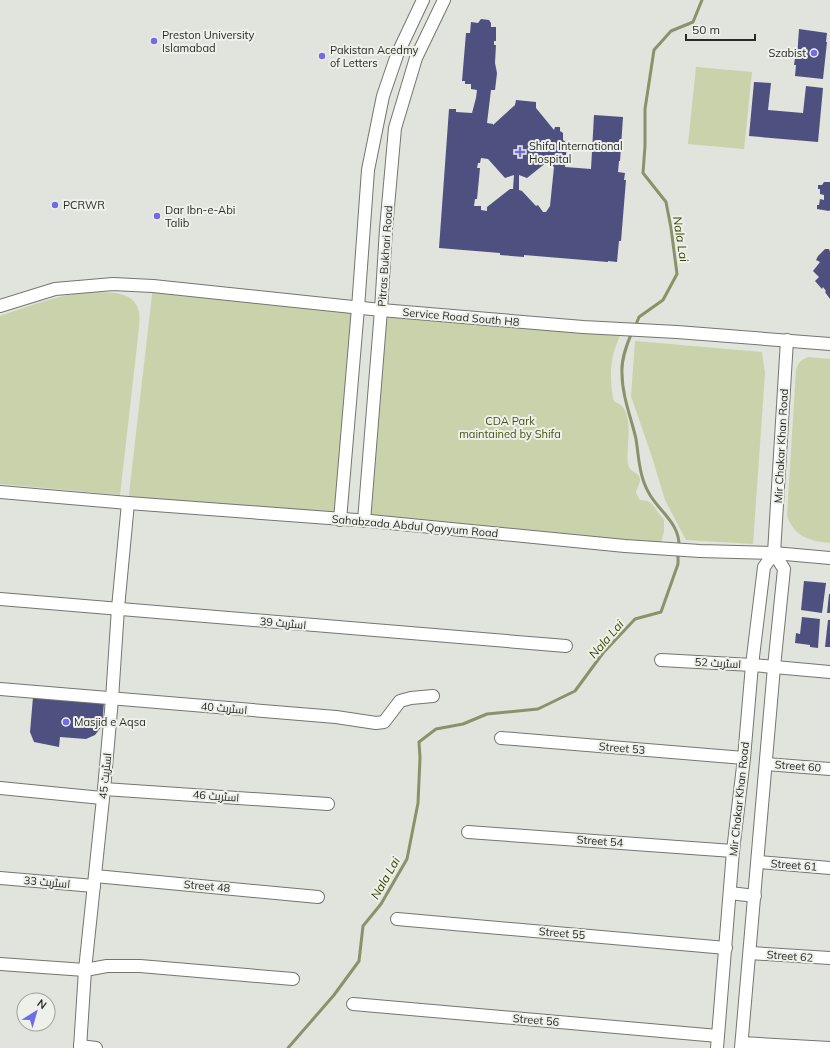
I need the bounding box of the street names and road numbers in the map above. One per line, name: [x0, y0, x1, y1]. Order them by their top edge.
street label: Pitras Bukhari Road: [374, 205, 396, 307]
street label: Service Road South H8: [402, 305, 520, 329]
street label: Mir Chakar Khan Road: [771, 388, 791, 504]
street label: Sahabzada Abdul Qayyum Road: [331, 512, 499, 540]
street label: اسٹریٹ 39: [259, 614, 307, 632]
street label: اسٹریٹ 52: [694, 655, 742, 671]
street label: اسٹریٹ 40: [200, 699, 248, 717]
street label: Street 53: [598, 739, 646, 757]
street label: Mir Chakar Khan Road: [726, 741, 752, 857]
street label: اسٹریٹ 45: [96, 752, 114, 800]
street label: Street 60: [774, 757, 822, 775]
street label: اسٹریٹ 46: [192, 787, 240, 805]
street label: Street 54: [576, 832, 624, 850]
street label: Street 61: [770, 856, 818, 874]
street label: اسٹریٹ 33: [23, 873, 71, 891]
street label: Street 48: [183, 877, 231, 895]
street label: Street 55: [538, 924, 586, 942]
street label: Street 62: [766, 947, 814, 965]
street label: Street 56: [512, 1011, 560, 1029]

